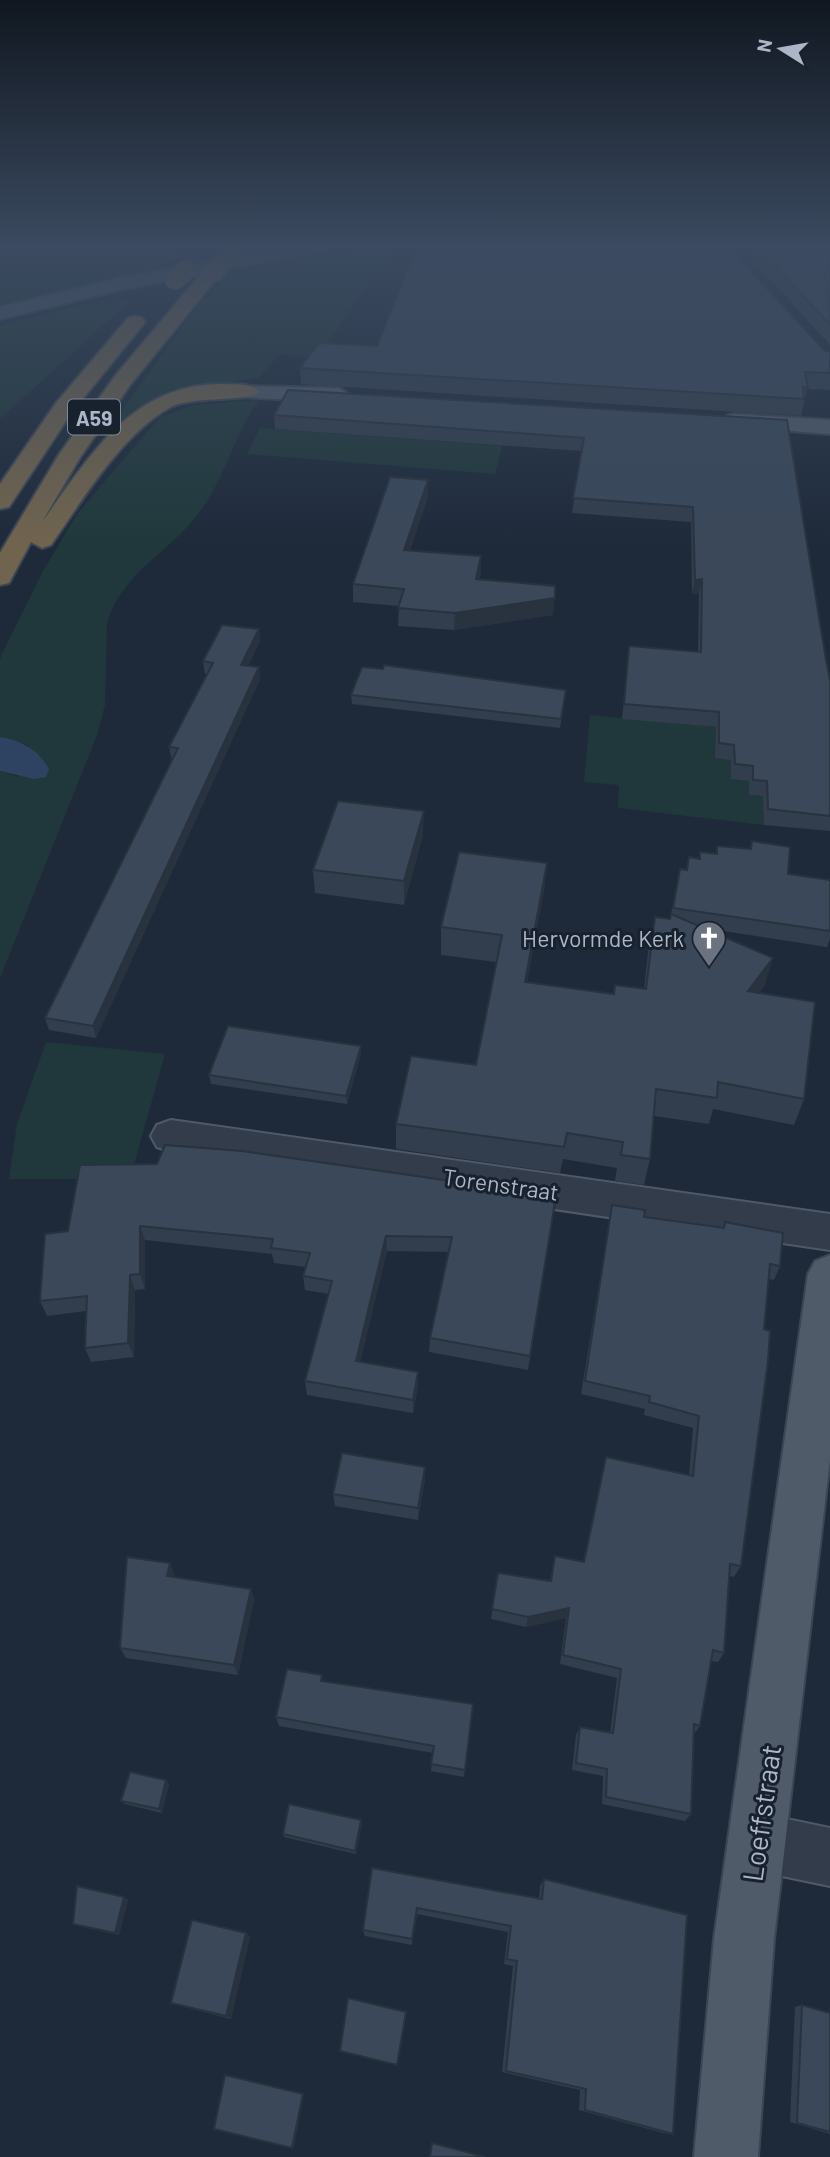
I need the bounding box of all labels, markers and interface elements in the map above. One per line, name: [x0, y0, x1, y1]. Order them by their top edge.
north arrow: [746, 14, 816, 84]
text: N: [751, 37, 776, 54]
road number: A59: [68, 400, 120, 434]
church icon: Hervormde Kerk: [690, 919, 728, 968]
place label: Hervormde Kerk: [522, 924, 684, 952]
street label: Torenstraat: [441, 1162, 561, 1206]
street label: Loeffstraat: [735, 1742, 787, 1884]

